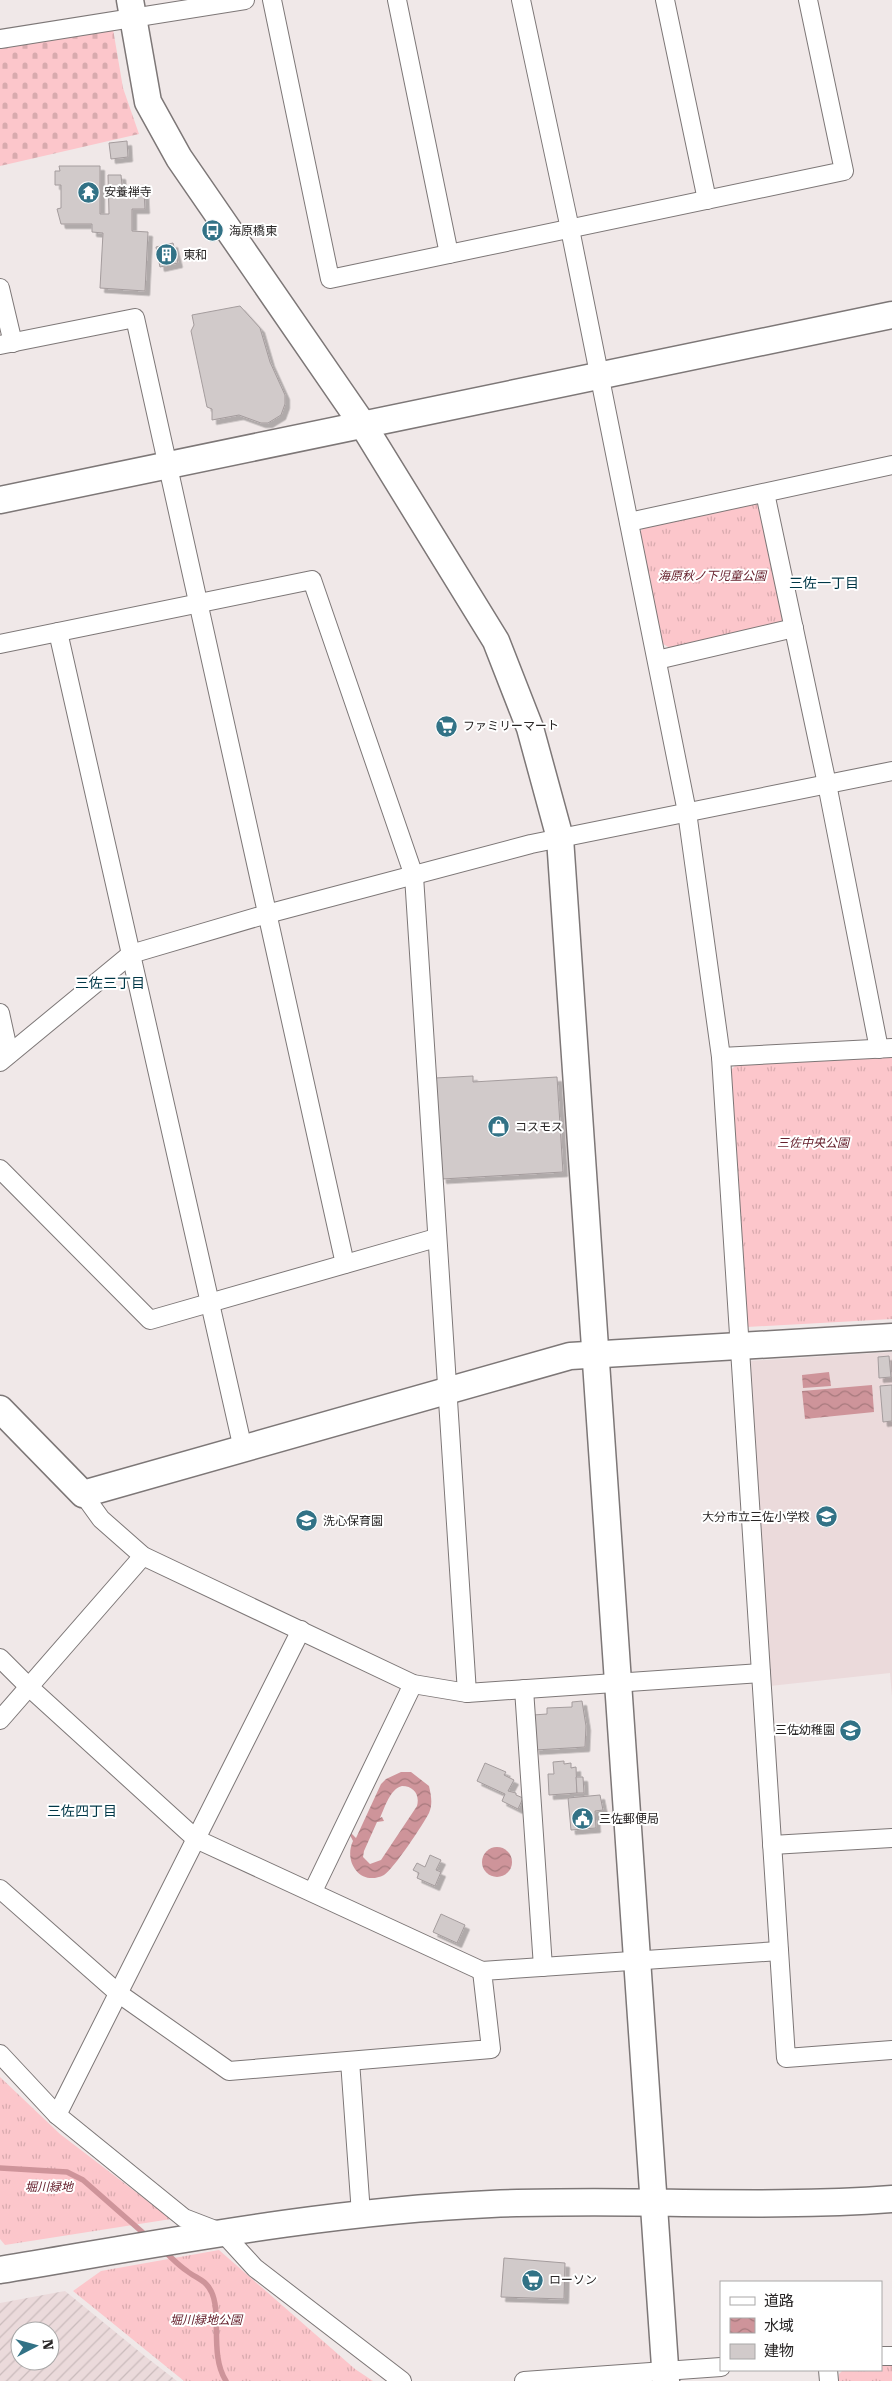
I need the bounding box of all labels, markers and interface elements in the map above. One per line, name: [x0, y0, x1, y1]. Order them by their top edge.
temple icon: 安養禅寺: [76, 180, 100, 204]
place label: 安養禅寺: [104, 185, 152, 199]
bus stop icon: 海原橋東: [201, 219, 225, 243]
place label: 海原橋東: [229, 224, 277, 238]
building icon: 東和: [155, 243, 179, 267]
place label: 東和: [183, 248, 207, 262]
park label: 海原秋ノ下児童公園: [658, 569, 768, 583]
district label: 三佐一丁目: [789, 575, 859, 591]
supermarket icon: ファミリーマート: [435, 714, 459, 738]
place label: ファミリーマート: [463, 719, 559, 733]
district label: 三佐三丁目: [75, 975, 145, 991]
shop icon: コスモス: [487, 1115, 511, 1139]
place label: コスモス: [515, 1120, 563, 1134]
park label: 三佐中央公園: [777, 1136, 851, 1150]
school or university icon: 大分市立三佐小学校: [814, 1505, 838, 1529]
school or university icon: 洗心保育園: [295, 1509, 319, 1533]
place label: 大分市立三佐小学校: [702, 1510, 810, 1524]
place label: 洗心保育園: [323, 1514, 383, 1528]
school or university icon: 三佐幼稚園: [839, 1718, 863, 1742]
place label: 三佐幼稚園: [775, 1723, 835, 1737]
district label: 三佐四丁目: [47, 1803, 117, 1819]
public building icon: 三佐郵便局: [571, 1807, 595, 1831]
place label: 三佐郵便局: [599, 1812, 659, 1826]
park label: 堀川緑地: [25, 2180, 75, 2194]
supermarket icon: ローソン: [521, 2268, 545, 2292]
place label: ローソン: [549, 2273, 597, 2287]
legend: [720, 2281, 882, 2371]
text: 道路: [764, 2292, 794, 2310]
park label: 堀川緑地公園: [170, 2313, 244, 2327]
text: 水域: [764, 2317, 794, 2335]
north arrow: [10, 2321, 60, 2371]
text: N: [39, 2338, 56, 2351]
text: 建物: [764, 2342, 794, 2360]

